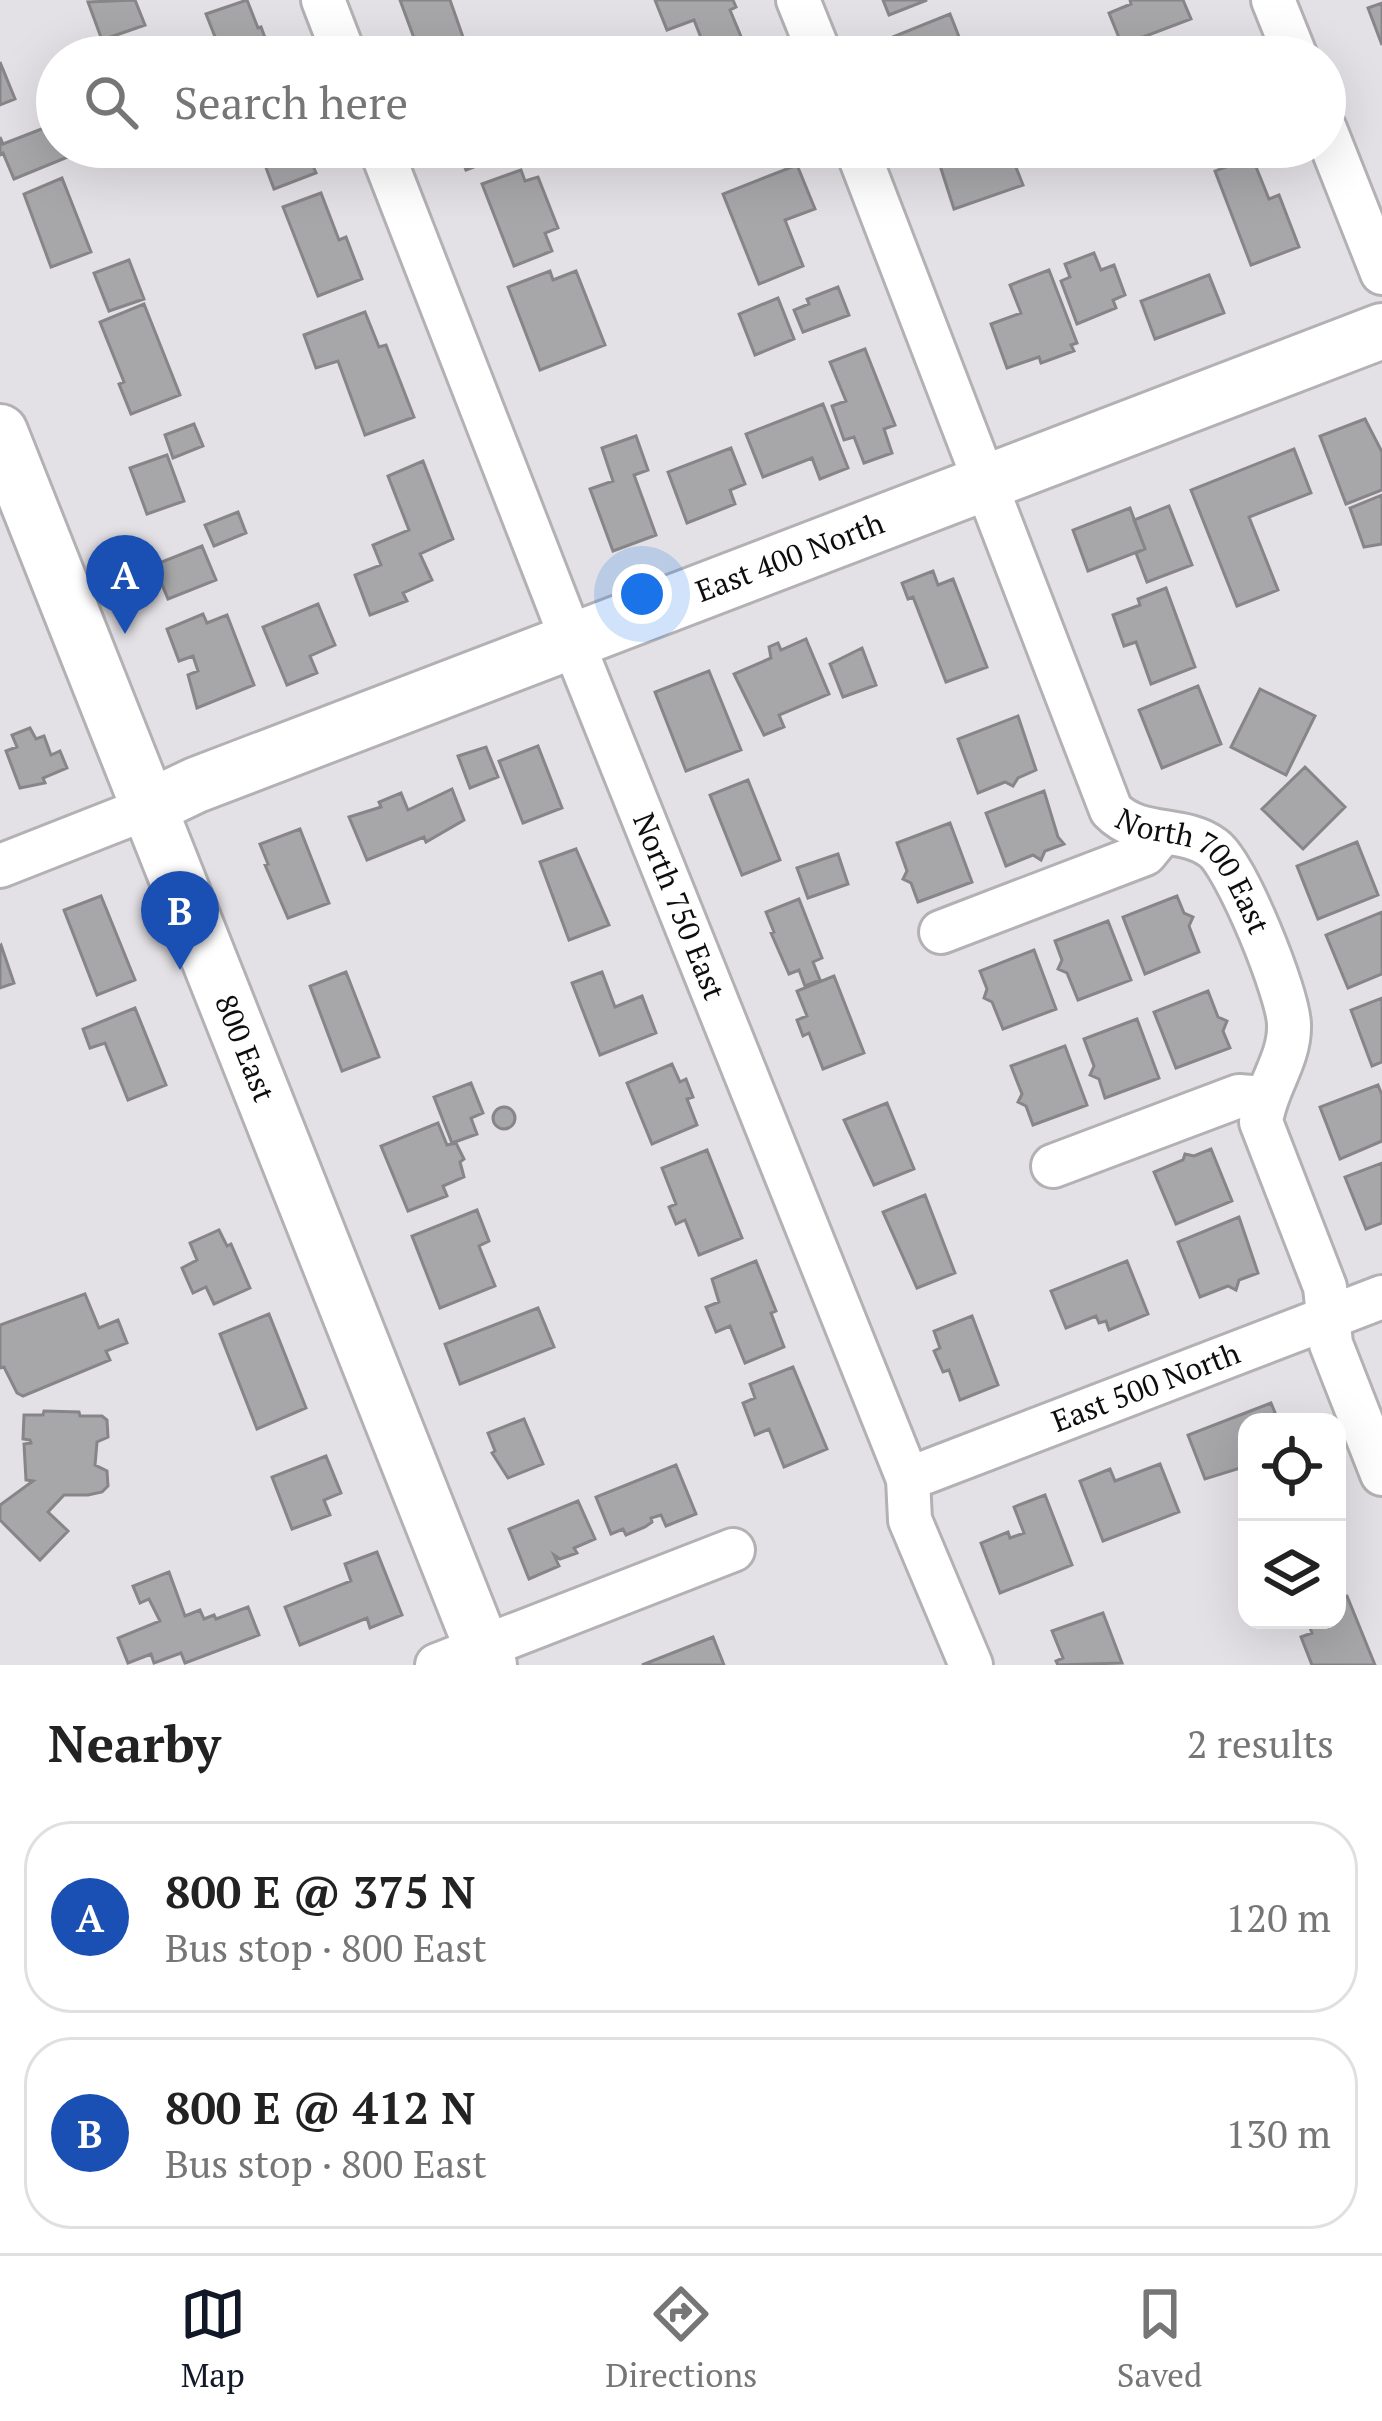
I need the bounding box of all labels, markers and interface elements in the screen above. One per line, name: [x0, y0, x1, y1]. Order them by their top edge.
search box: [36, 36, 1346, 168]
icon: search: [78, 69, 144, 135]
text: Search here: [174, 72, 408, 132]
street label: East 400 North: [690, 502, 890, 611]
pin: A: [86, 535, 164, 634]
your location: [612, 564, 672, 624]
street label: North 700 East: [1109, 798, 1279, 940]
street label: North 750 East: [624, 807, 735, 1005]
pin: B: [141, 871, 219, 970]
street label: 800 East: [206, 988, 285, 1107]
street label: East 500 North: [1046, 1332, 1246, 1441]
map controls: [1238, 1413, 1346, 1629]
button: locate: [1238, 1413, 1346, 1521]
button: layers: [1238, 1521, 1346, 1629]
text: Nearby: [48, 1709, 221, 1777]
text: 2 results: [1187, 1717, 1334, 1769]
text: 800 E @ 375 N: [165, 1861, 475, 1921]
text: A: [76, 1891, 104, 1943]
text: 120 m: [1226, 1891, 1331, 1943]
text: Bus stop · 800 East: [165, 1921, 487, 1973]
text: 800 E @ 412 N: [165, 2077, 475, 2137]
text: B: [77, 2107, 103, 2159]
text: 130 m: [1226, 2107, 1331, 2159]
text: Bus stop · 800 East: [165, 2137, 487, 2189]
tab: Map: [180, 2281, 246, 2396]
tab: Directions: [605, 2281, 757, 2396]
tab: Saved: [1117, 2281, 1202, 2396]

